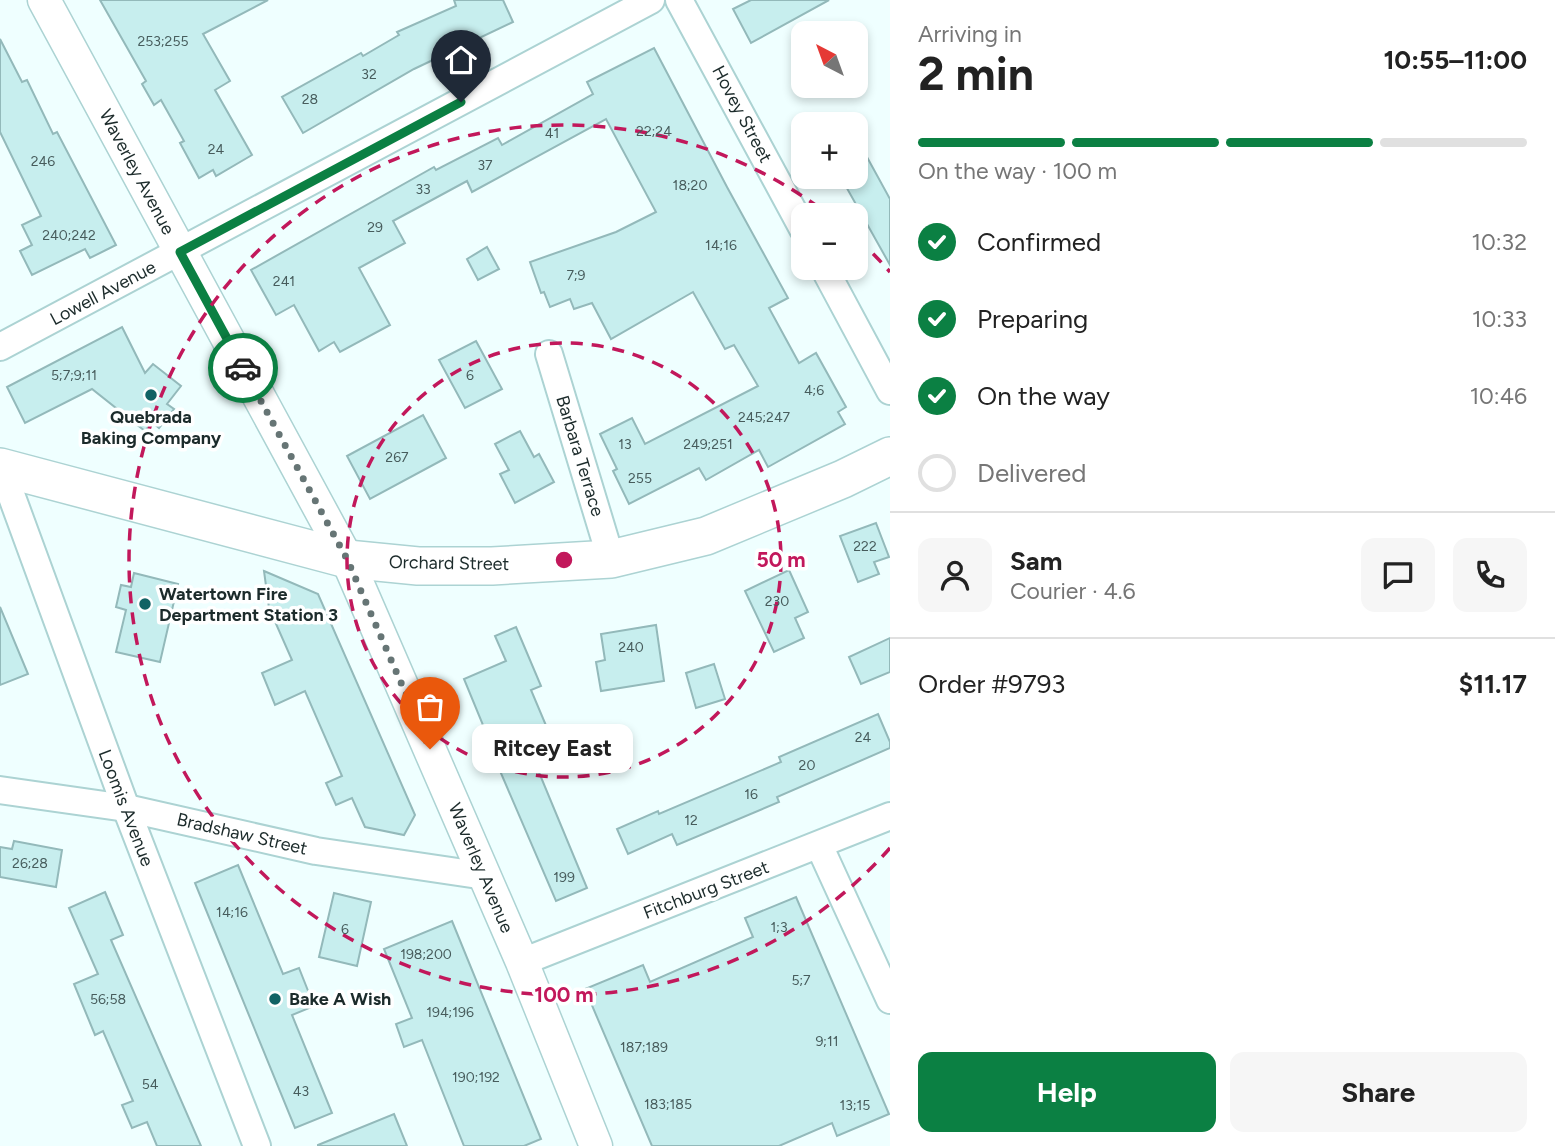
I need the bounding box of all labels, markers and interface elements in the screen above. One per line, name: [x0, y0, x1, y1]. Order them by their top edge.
text: Arriving in: [918, 20, 1022, 48]
north arrow: [791, 21, 868, 98]
map controls: [791, 21, 868, 280]
pin: [431, 30, 491, 102]
house number: 253;255: [137, 33, 189, 50]
icon: home: [442, 41, 480, 79]
text: 10:55–11:00: [1383, 44, 1527, 76]
text: 2 min: [918, 46, 1034, 102]
street label: Hovey Street: [707, 62, 777, 166]
house number: 32: [361, 66, 377, 83]
house number: 28: [302, 91, 318, 108]
street label: Waverley Avenue: [95, 105, 179, 239]
button: +: [791, 112, 868, 189]
house number: 22;24: [636, 123, 672, 140]
house number: 41: [545, 125, 559, 142]
house number: 24: [208, 141, 225, 158]
house number: 246: [31, 153, 55, 170]
house number: 37: [477, 157, 493, 174]
text: On the way · 100 m: [918, 157, 1117, 185]
house number: 18;20: [673, 177, 707, 194]
house number: 33: [415, 181, 431, 198]
button: −: [791, 203, 868, 280]
house number: 29: [367, 219, 383, 236]
icon: check: [918, 223, 956, 261]
text: Confirmed: [977, 226, 1101, 258]
house number: 240;242: [42, 227, 96, 244]
text: 10:32: [1472, 228, 1527, 256]
house number: 14;16: [705, 237, 737, 254]
street label: Lowell Avenue: [46, 256, 160, 330]
house number: 7;9: [566, 267, 586, 284]
house number: 241: [273, 273, 295, 290]
icon: check: [918, 300, 956, 338]
text: Preparing: [977, 303, 1088, 335]
text: 10:33: [1472, 305, 1527, 333]
courier: [208, 333, 278, 403]
icon: car: [224, 349, 262, 387]
house number: 5;7;9;11: [51, 367, 97, 384]
house number: 6: [466, 367, 474, 384]
icon: check: [918, 377, 956, 415]
text: On the way: [977, 380, 1110, 412]
house number: 4;6: [804, 382, 824, 399]
text: 10:46: [1470, 382, 1527, 410]
marker: Quebrada Baking Company: [143, 387, 159, 403]
street label: Barbara Terrace: [551, 393, 609, 519]
place label: Quebrada Baking Company: [81, 406, 222, 449]
house number: 245;247: [738, 409, 791, 426]
house number: 13: [618, 436, 632, 453]
house number: 249;251: [683, 436, 733, 453]
house number: 267: [385, 449, 409, 466]
text: Delivered: [977, 457, 1086, 489]
house number: 255: [628, 470, 652, 487]
house number: 222: [853, 538, 877, 555]
button: person: [918, 538, 992, 612]
button: chat: [1361, 538, 1435, 612]
button: phone: [1453, 538, 1527, 612]
text: Sam: [1010, 545, 1062, 577]
text: 50 m: [756, 547, 806, 572]
centre of rings: [552, 548, 576, 572]
street label: Orchard Street: [389, 551, 510, 575]
text: Courier · 4.6: [1010, 577, 1136, 605]
place label: Watertown Fire Department Station 3: [159, 583, 338, 626]
house number: 230: [765, 593, 789, 610]
marker: Watertown Fire Department Station 3: [137, 596, 153, 612]
house number: 240: [618, 639, 644, 656]
text: Order #9793: [918, 668, 1066, 700]
text: $11.17: [1459, 668, 1527, 700]
pin: [400, 677, 460, 749]
icon: bag: [411, 688, 449, 726]
callout: Ritcey East: [472, 724, 633, 774]
house number: 24: [855, 729, 872, 746]
text: Ritcey East: [493, 734, 612, 762]
street label: Loomis Avenue: [94, 746, 158, 870]
house number: 20: [799, 757, 815, 774]
house number: 16: [744, 786, 758, 803]
street label: Waverley Avenue: [444, 800, 518, 936]
street label: Bradshaw Street: [175, 808, 310, 860]
house number: 12: [684, 812, 698, 829]
house number: 26;28: [12, 855, 48, 872]
street label: Fitchburg Street: [640, 856, 772, 924]
house number: 199: [553, 869, 575, 886]
house number: 14;16: [216, 904, 248, 921]
house number: 1;3: [770, 919, 788, 936]
house number: 6: [341, 921, 349, 938]
house number: 198;200: [400, 946, 452, 963]
house number: 5;7: [791, 972, 811, 989]
text: 100 m: [534, 982, 594, 1007]
place label: Bake A Wish: [289, 988, 391, 1010]
house number: 56;58: [90, 991, 126, 1008]
marker: Bake A Wish: [267, 991, 283, 1007]
house number: 194;196: [426, 1004, 474, 1021]
house number: 9;11: [815, 1033, 839, 1050]
house number: 187;189: [620, 1039, 668, 1056]
button: Help: [918, 1052, 1216, 1132]
button: Share: [1230, 1052, 1527, 1132]
house number: 190;192: [452, 1069, 500, 1086]
house number: 54: [142, 1076, 159, 1093]
house number: 43: [293, 1083, 309, 1100]
house number: 183;185: [644, 1096, 692, 1113]
house number: 13;15: [840, 1097, 870, 1114]

